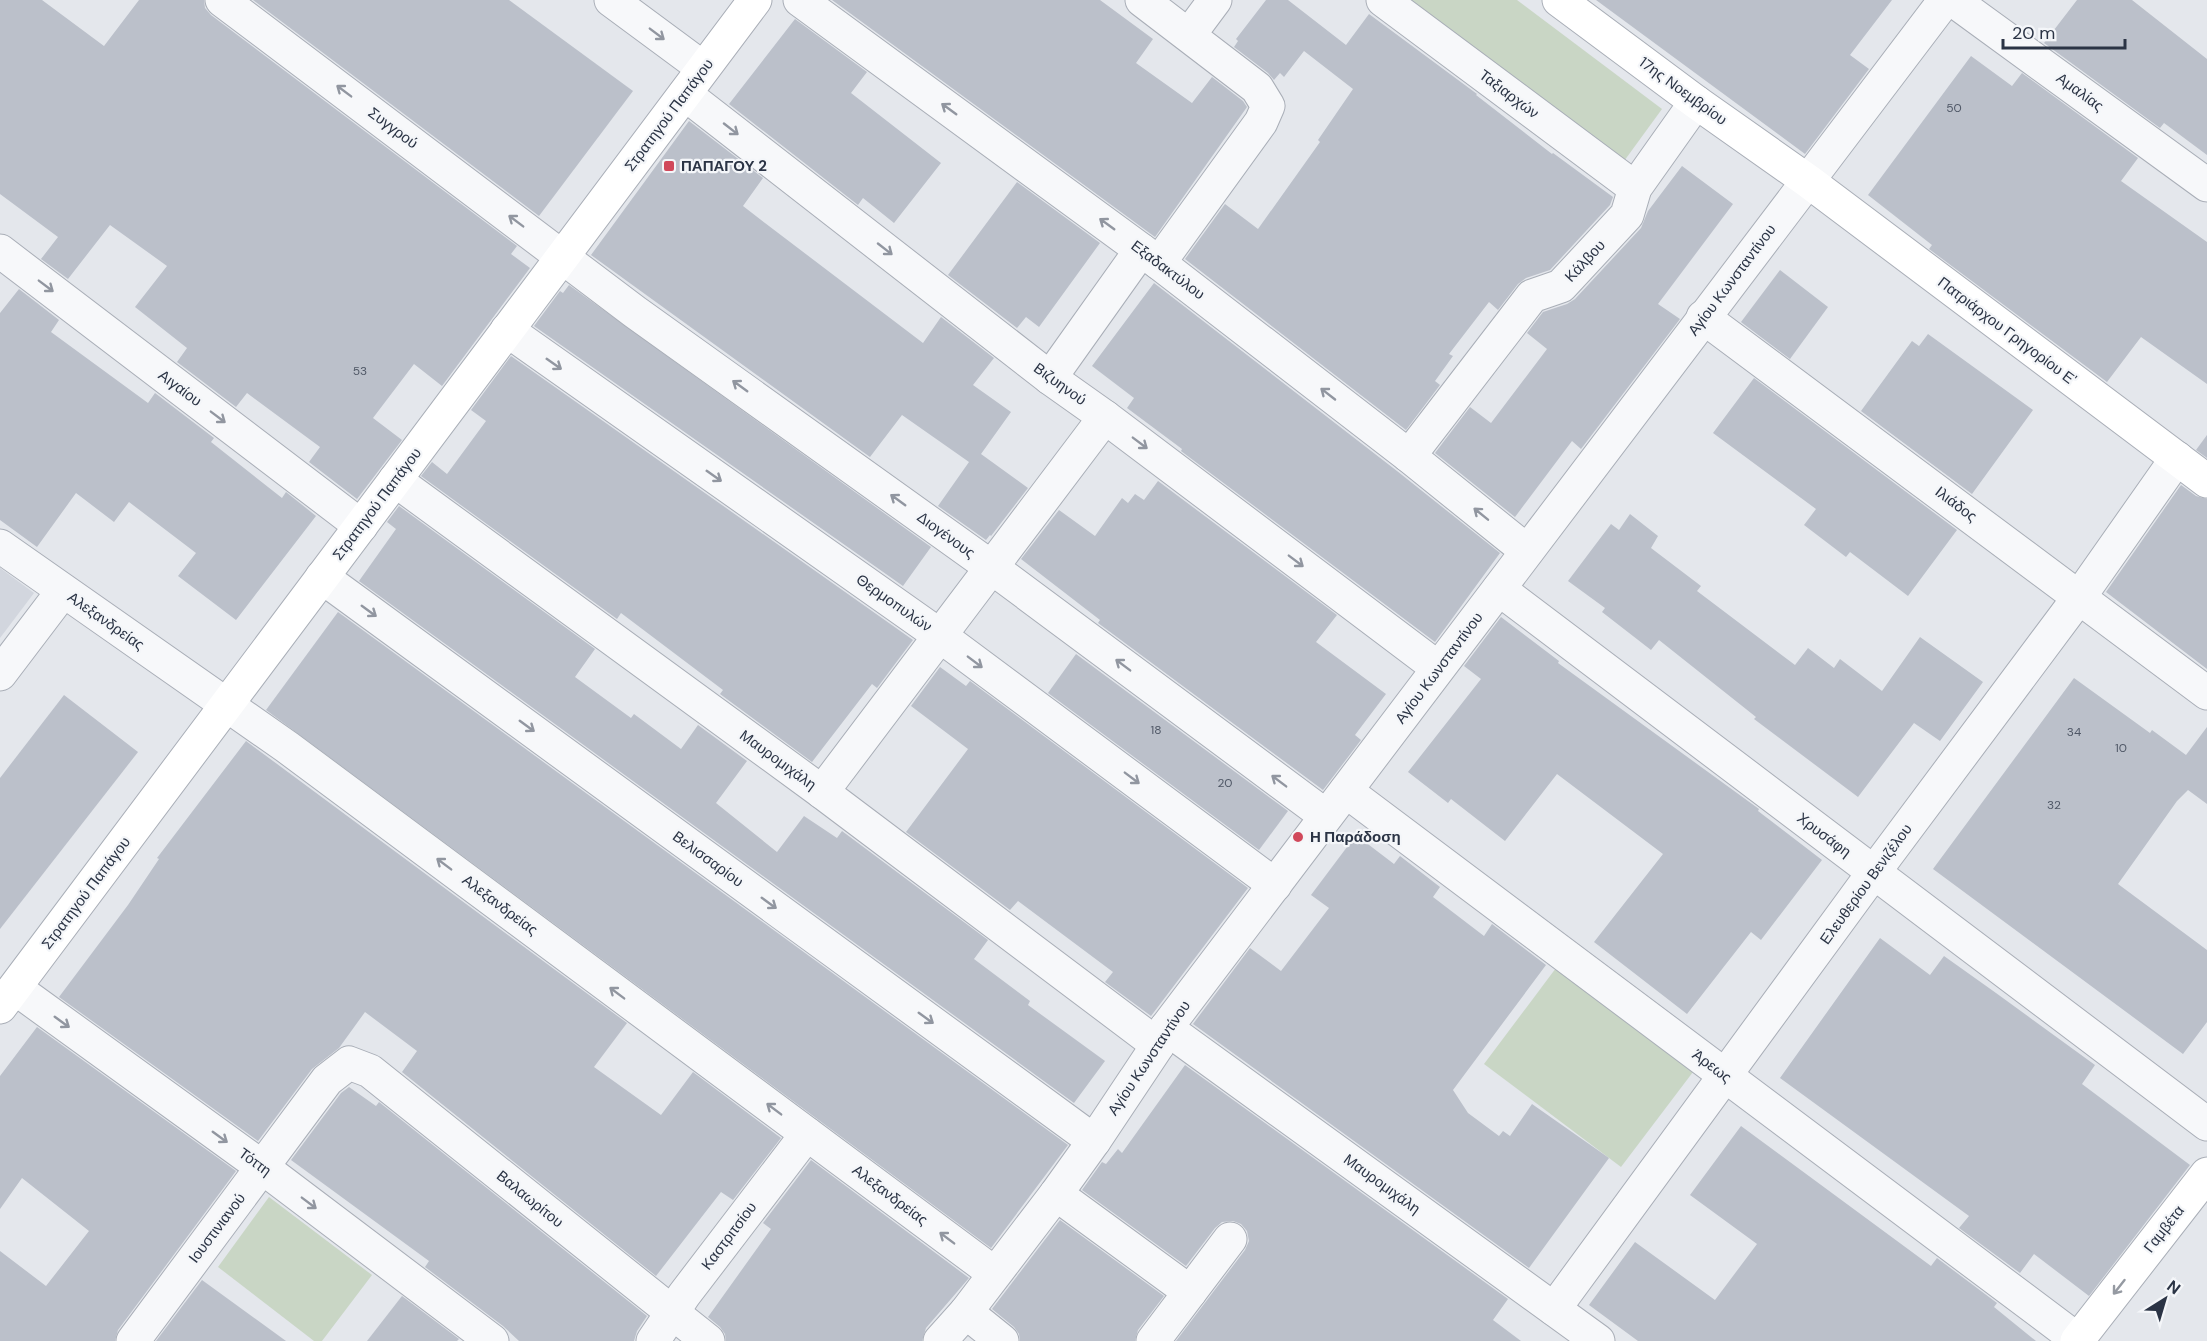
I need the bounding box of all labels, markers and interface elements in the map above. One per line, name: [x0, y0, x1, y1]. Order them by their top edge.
scale bar: [2003, 12, 2124, 50]
text: 20 m: [2012, 21, 2055, 45]
one-way arrow: [648, 28, 664, 40]
street label: 17ης Νοεμβρίου: [1635, 52, 1731, 130]
street label: Στρατηγού Παπάγου: [620, 55, 718, 175]
street label: Ταξιαρχών: [1475, 65, 1543, 123]
street label: Αμαλίας: [2052, 68, 2108, 116]
one-way arrow: [336, 85, 352, 97]
house number: 50: [1946, 100, 1962, 116]
street label: Συγγρού: [364, 103, 422, 153]
one-way arrow: [942, 103, 958, 115]
one-way arrow: [723, 123, 739, 136]
place label: ΠΑΠΑΓΟΥ 2: [681, 156, 767, 176]
marker: ΠΑΠΑΓΟΥ 2: [662, 159, 676, 173]
one-way arrow: [509, 214, 525, 227]
one-way arrow: [1099, 218, 1115, 230]
street label: Αγίου Κωνσταντίνου: [1684, 220, 1780, 340]
street label: Κάλβου: [1560, 235, 1610, 287]
street label: Εξαδακτύλου: [1127, 236, 1209, 304]
one-way arrow: [877, 243, 893, 256]
street label: Πατριάρχου Γρηγορίου Ε': [1934, 272, 2080, 390]
one-way arrow: [38, 280, 54, 292]
one-way arrow: [546, 358, 562, 370]
street label: Βιζυηνού: [1030, 358, 1090, 410]
house number: 53: [353, 363, 367, 379]
street label: Αιγαίου: [154, 365, 206, 411]
one-way arrow: [732, 380, 748, 393]
one-way arrow: [1320, 387, 1336, 400]
one-way arrow: [210, 411, 226, 423]
one-way arrow: [1132, 437, 1148, 449]
street label: Στρατηγού Παπάγου: [328, 444, 426, 564]
one-way arrow: [705, 470, 721, 482]
street label: Ιλιάδος: [1931, 482, 1981, 526]
one-way arrow: [890, 494, 906, 506]
street label: Διογένους: [913, 507, 979, 563]
one-way arrow: [1473, 508, 1489, 521]
one-way arrow: [1288, 554, 1304, 567]
street label: Θερμοπυλών: [852, 569, 936, 637]
street label: Αλεξανδρείας: [64, 587, 148, 655]
one-way arrow: [361, 605, 377, 617]
street label: Αγίου Κωνσταντίνου: [1391, 608, 1487, 728]
one-way arrow: [967, 655, 983, 668]
one-way arrow: [1115, 659, 1131, 672]
one-way arrow: [518, 720, 534, 732]
house number: 18: [1150, 722, 1162, 738]
house number: 34: [2067, 724, 2081, 740]
street label: Μαυρομιχάλη: [736, 725, 820, 795]
house number: 10: [2115, 740, 2127, 756]
one-way arrow: [1123, 772, 1139, 785]
house number: 20: [1217, 775, 1233, 791]
one-way arrow: [1272, 775, 1288, 788]
house number: 32: [2047, 797, 2061, 813]
street label: Χρυσάφη: [1793, 808, 1855, 862]
street label: Ελευθερίου Βενιζέλου: [1815, 820, 1917, 948]
street label: Βελισσαρίου: [668, 826, 748, 892]
place label: Η Παράδοση: [1310, 827, 1401, 847]
marker: Η Παράδοση: [1291, 830, 1305, 844]
street label: Στρατηγού Παπάγου: [37, 833, 135, 953]
one-way arrow: [436, 857, 452, 870]
street label: Αλεξανδρείας: [458, 870, 542, 940]
one-way arrow: [760, 897, 776, 910]
one-way arrow: [610, 986, 626, 999]
street label: Αγίου Κωνσταντίνου: [1103, 997, 1195, 1119]
one-way arrow: [918, 1012, 934, 1025]
one-way arrow: [54, 1016, 70, 1028]
street label: Άρεως: [1688, 1045, 1736, 1087]
one-way arrow: [766, 1103, 782, 1115]
one-way arrow: [211, 1130, 227, 1143]
street label: Τόττη: [235, 1143, 275, 1181]
street label: Μαυρομιχάλη: [1340, 1149, 1424, 1219]
street label: Αλεξανδρείας: [848, 1160, 932, 1230]
street label: Βαλαωρίτου: [492, 1166, 568, 1232]
street label: Ιουστινιανού: [184, 1189, 250, 1267]
one-way arrow: [300, 1196, 316, 1209]
street label: Καστριτσίου: [697, 1198, 761, 1274]
street label: Γαμβέτα: [2139, 1201, 2189, 1257]
one-way arrow: [940, 1232, 956, 1244]
north arrow: [2135, 1269, 2195, 1329]
text: N: [2163, 1276, 2185, 1299]
one-way arrow: [2112, 1278, 2125, 1294]

